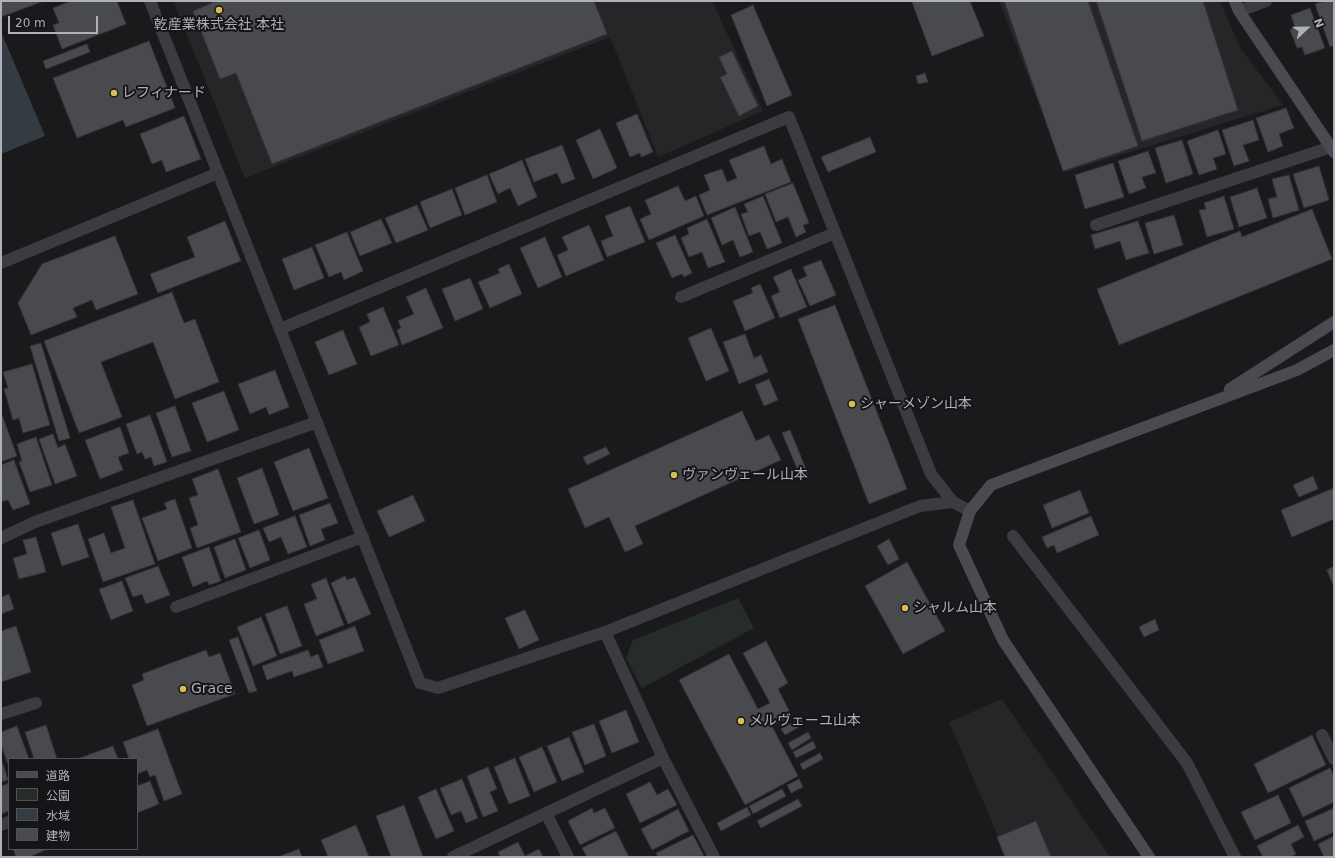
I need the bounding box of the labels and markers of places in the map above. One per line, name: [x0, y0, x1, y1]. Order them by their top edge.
marker: 乾産業株式会社 本社: [214, 5, 224, 15]
place label: 乾産業株式会社 本社: [154, 17, 284, 33]
place label: レフィナード: [122, 85, 206, 101]
marker: レフィナード: [109, 88, 119, 98]
place label: シャーメゾン山本: [860, 396, 972, 412]
marker: シャーメゾン山本: [847, 399, 857, 409]
place label: ヴァンヴェール山本: [682, 467, 808, 483]
marker: ヴァンヴェール山本: [669, 470, 679, 480]
place label: シャルム山本: [913, 600, 997, 616]
marker: シャルム山本: [900, 603, 910, 613]
place label: Grace: [191, 681, 232, 697]
marker: Grace: [178, 684, 188, 694]
place label: メルヴェーユ山本: [749, 713, 861, 729]
marker: メルヴェーユ山本: [736, 716, 746, 726]

